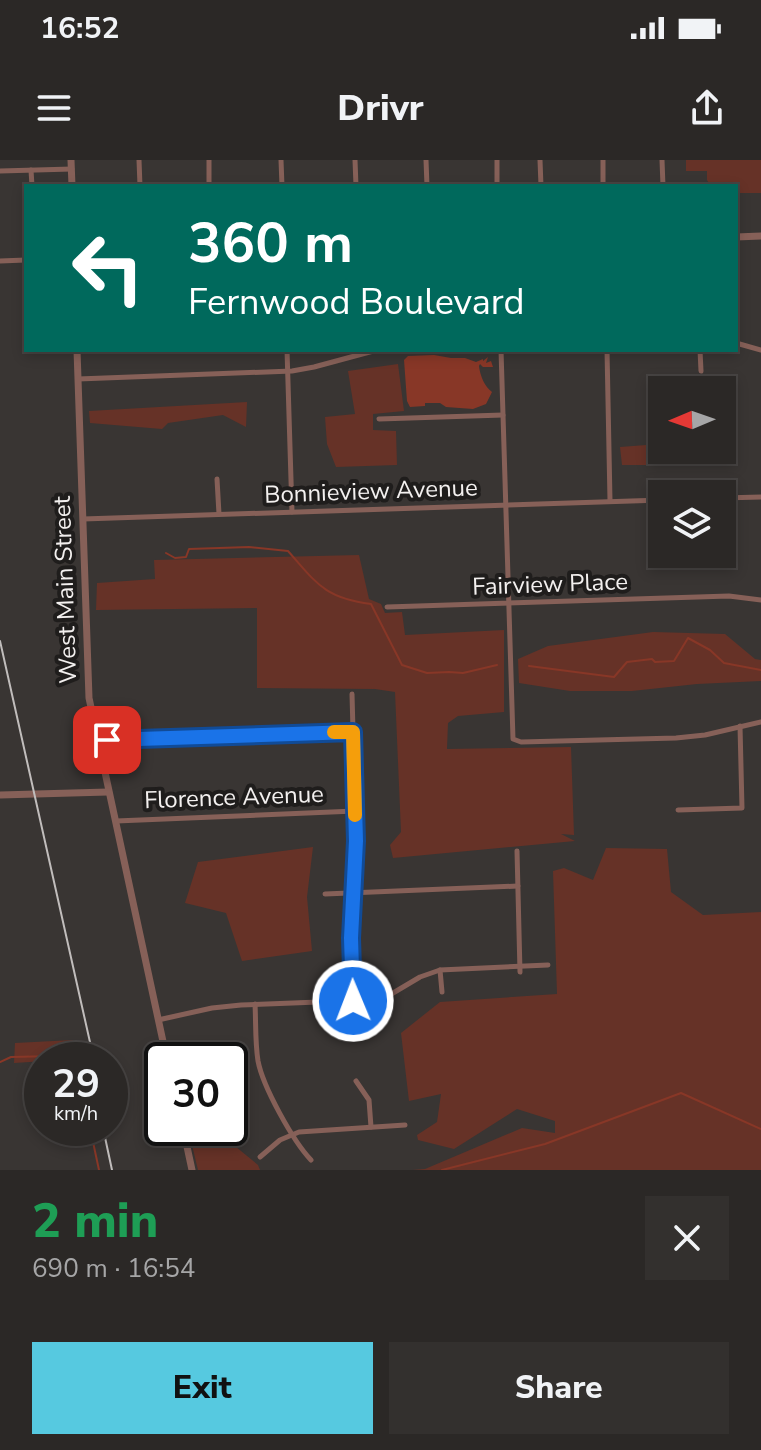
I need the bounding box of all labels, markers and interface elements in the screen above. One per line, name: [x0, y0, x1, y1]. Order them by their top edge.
text: 16:52: [40, 8, 119, 49]
text: Drivr: [337, 84, 424, 133]
icon: menu: [32, 86, 76, 130]
icon: share: [685, 86, 729, 130]
text: 360 m: [188, 205, 353, 282]
icon: left: [56, 216, 160, 320]
text: Fernwood Boulevard: [188, 278, 524, 327]
north arrow: [648, 376, 736, 464]
map controls: [648, 376, 736, 568]
street label: Bonnieview Avenue: [264, 471, 478, 511]
button: layers: [648, 480, 736, 568]
street label: West Main Street: [46, 495, 84, 684]
street label: Fairview Place: [472, 565, 628, 603]
pin: [73, 706, 141, 774]
icon: arrive: [85, 718, 129, 762]
street label: Florence Avenue: [144, 778, 324, 816]
position arrow: [311, 959, 395, 1043]
speed limit sign: 30: [144, 1042, 248, 1146]
text: 29: [52, 1057, 100, 1111]
text: km/h: [54, 1100, 98, 1127]
text: 2 min: [32, 1188, 158, 1254]
button: close: [645, 1196, 729, 1280]
text: 690 m · 16:54: [32, 1251, 195, 1286]
button: Exit: [32, 1342, 373, 1434]
button: Share: [389, 1342, 729, 1434]

